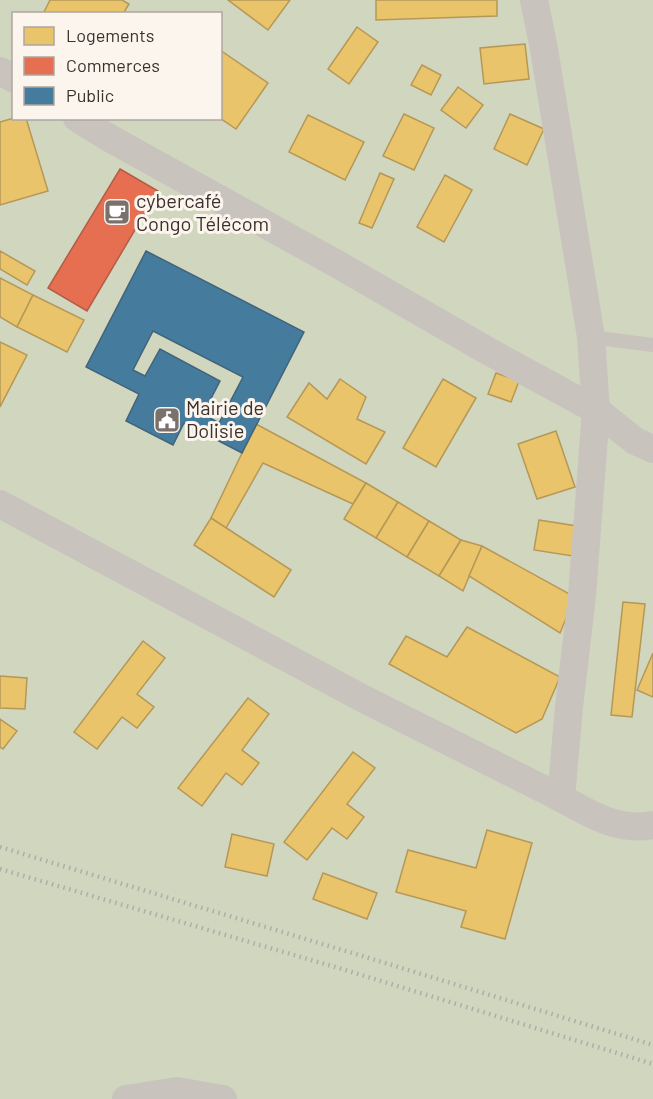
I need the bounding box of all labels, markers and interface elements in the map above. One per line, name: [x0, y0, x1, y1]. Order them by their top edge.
legend: [12, 12, 222, 120]
text: Logements: [66, 24, 155, 46]
text: Commerces: [66, 54, 160, 76]
text: Public: [66, 84, 114, 106]
place label: cybercafé Congo Télécom: [136, 188, 269, 235]
cafe icon: cybercafé Congo Télécom: [102, 197, 132, 227]
place label: Mairie de Dolisie: [186, 395, 264, 442]
public building icon: Mairie de Dolisie: [152, 405, 182, 435]

